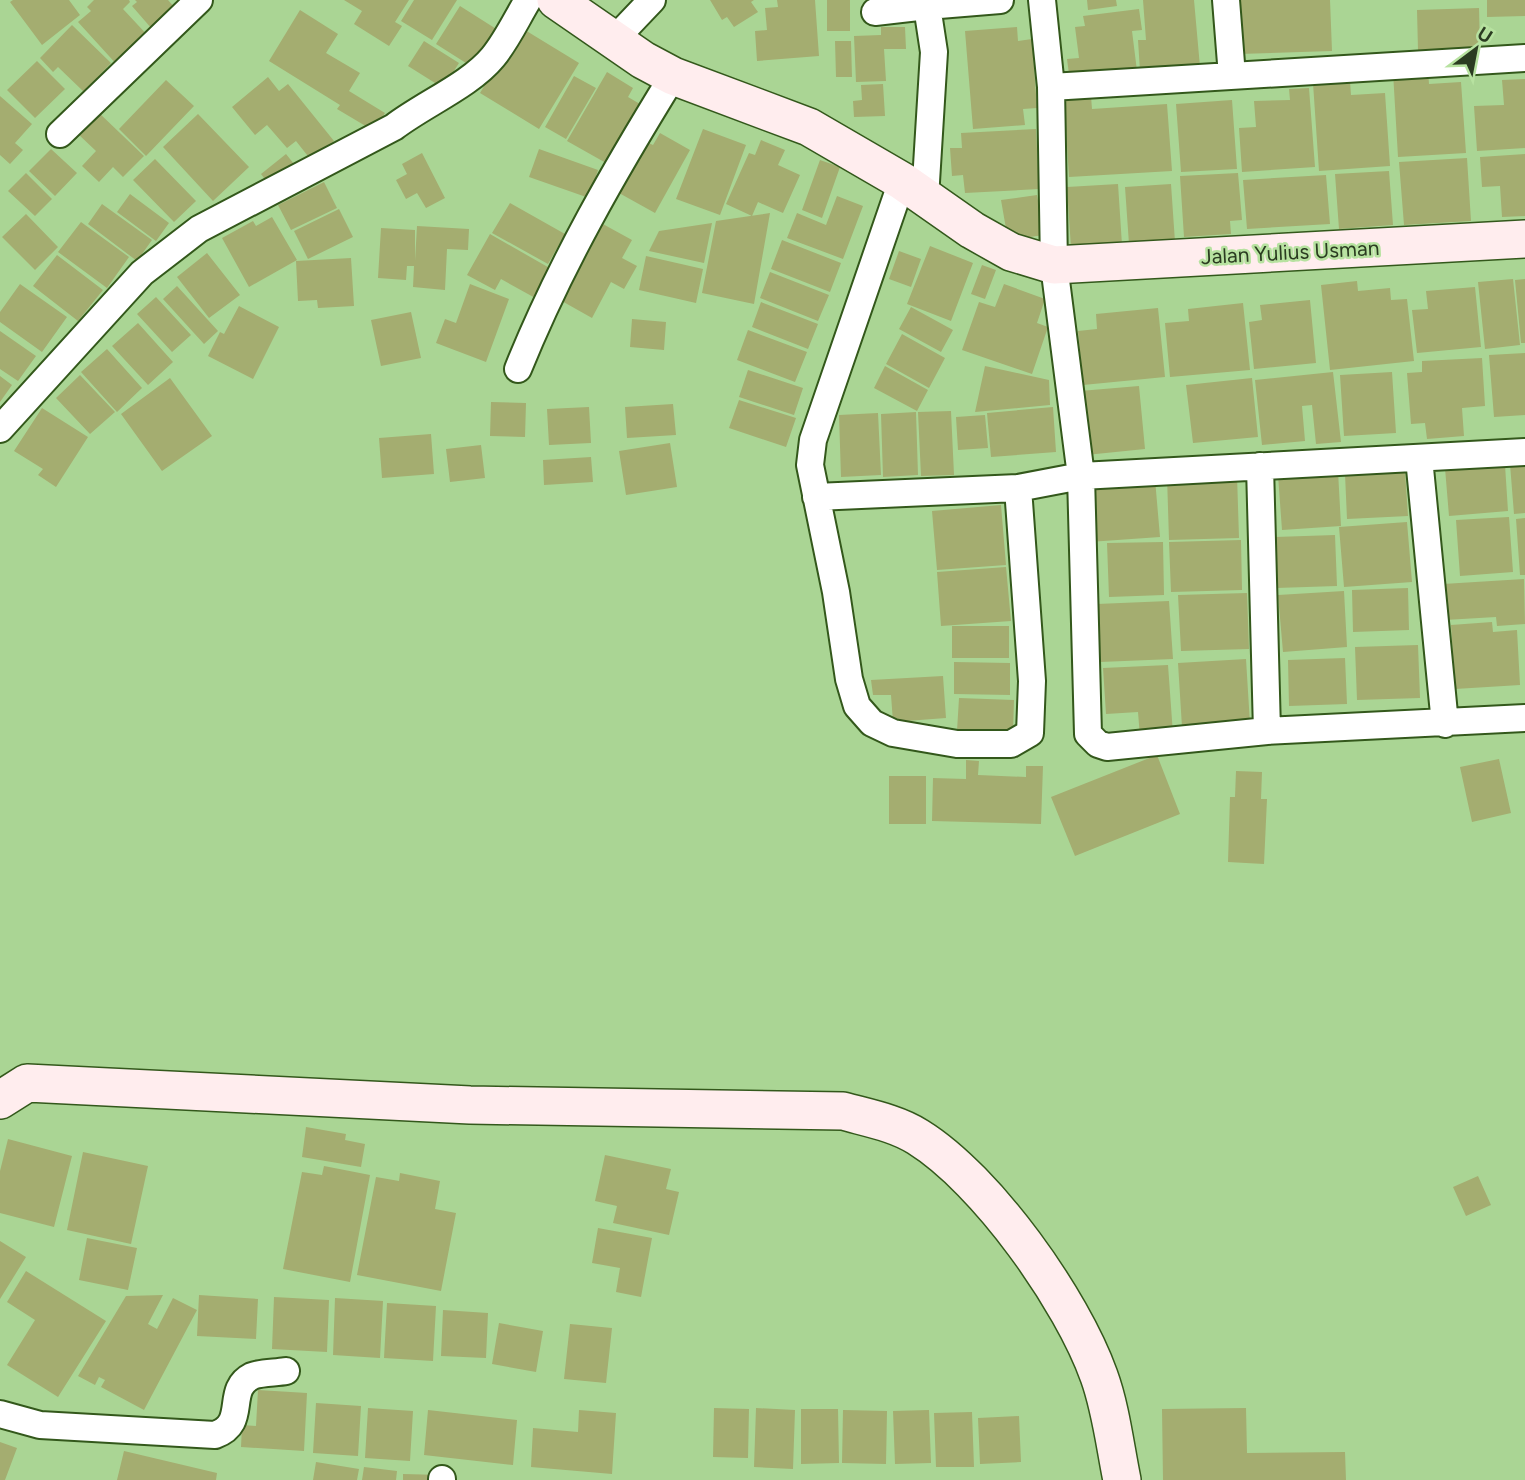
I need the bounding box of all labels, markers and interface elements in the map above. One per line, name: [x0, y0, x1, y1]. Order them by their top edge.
north arrow: [1441, 14, 1511, 84]
text: U: [1473, 22, 1497, 48]
street label: Jalan Yulius Usman: [1200, 235, 1380, 269]

